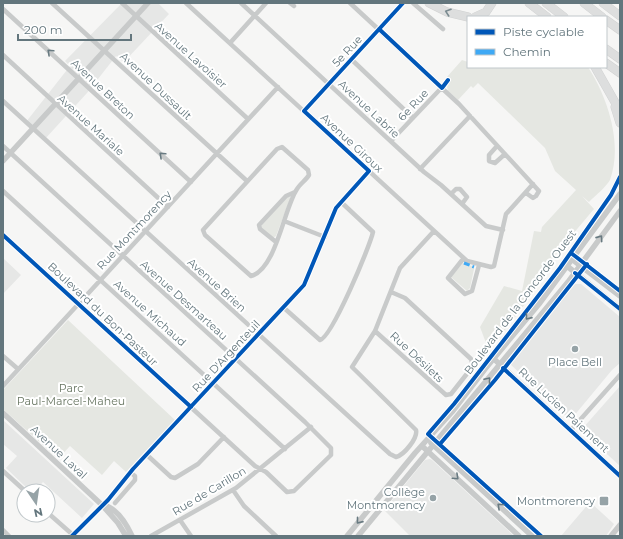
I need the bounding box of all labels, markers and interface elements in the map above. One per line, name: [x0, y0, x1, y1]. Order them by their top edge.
one-way arrow: [444, 8, 451, 17]
scale bar: [18, 16, 131, 42]
legend: [467, 16, 607, 68]
street label: Avenue Lavoisier: [152, 19, 230, 91]
text: 200 m: [24, 22, 63, 37]
text: Piste cyclable: [503, 24, 584, 39]
street label: 5e Rue: [329, 32, 365, 70]
text: Chemin: [503, 44, 551, 59]
one-way arrow: [47, 49, 55, 57]
street label: Avenue Dussault: [117, 49, 195, 123]
street label: Avenue Breton: [68, 56, 138, 122]
street label: Avenue Labrie: [335, 77, 403, 141]
street label: 6e Rue: [395, 86, 431, 124]
street label: Avenue Mariale: [55, 91, 127, 159]
street label: Avenue Giroux: [318, 110, 386, 176]
one-way arrow: [160, 153, 167, 160]
street label: Rue Montmorency: [94, 187, 174, 273]
street label: Boulevard de la Concorde Ouest: [461, 226, 579, 377]
one-way arrow: [595, 235, 603, 242]
street label: Avenue Brien: [185, 255, 249, 315]
street label: Avenue Desmarteau: [137, 257, 231, 343]
street label: Boulevard du Bon-Pasteur: [45, 259, 161, 369]
street label: Avenue Michaud: [111, 277, 189, 349]
one-way arrow: [526, 313, 533, 320]
street label: Rue D'Argenteuil: [189, 317, 263, 395]
street label: Rue Désilets: [387, 329, 447, 386]
marker: Place Bell: [570, 344, 580, 354]
place label: Place Bell: [548, 355, 602, 369]
street label: Rue Lucien Paiement: [516, 364, 613, 456]
one-way arrow: [484, 377, 491, 384]
park label: Parc Paul-Marcel-Maheu: [17, 381, 125, 408]
street label: Avenue Laval: [28, 422, 90, 482]
street label: Rue de Carillon: [170, 463, 248, 519]
one-way arrow: [451, 473, 459, 480]
north arrow: [16, 483, 56, 523]
place label: Collège Montmorency: [347, 485, 425, 512]
marker: Collège Montmorency: [428, 493, 438, 503]
place label: Montmorency: [517, 494, 595, 508]
marker: Montmorency: [598, 495, 610, 507]
one-way arrow: [497, 503, 505, 511]
text: N: [32, 505, 44, 521]
one-way arrow: [357, 516, 364, 523]

